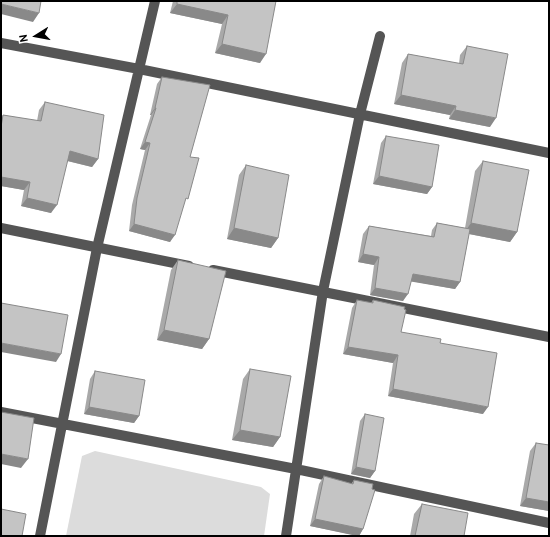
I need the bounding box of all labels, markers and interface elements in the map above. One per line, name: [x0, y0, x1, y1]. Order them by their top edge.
north arrow: [16, 16, 56, 56]
text: N: [17, 33, 32, 44]

